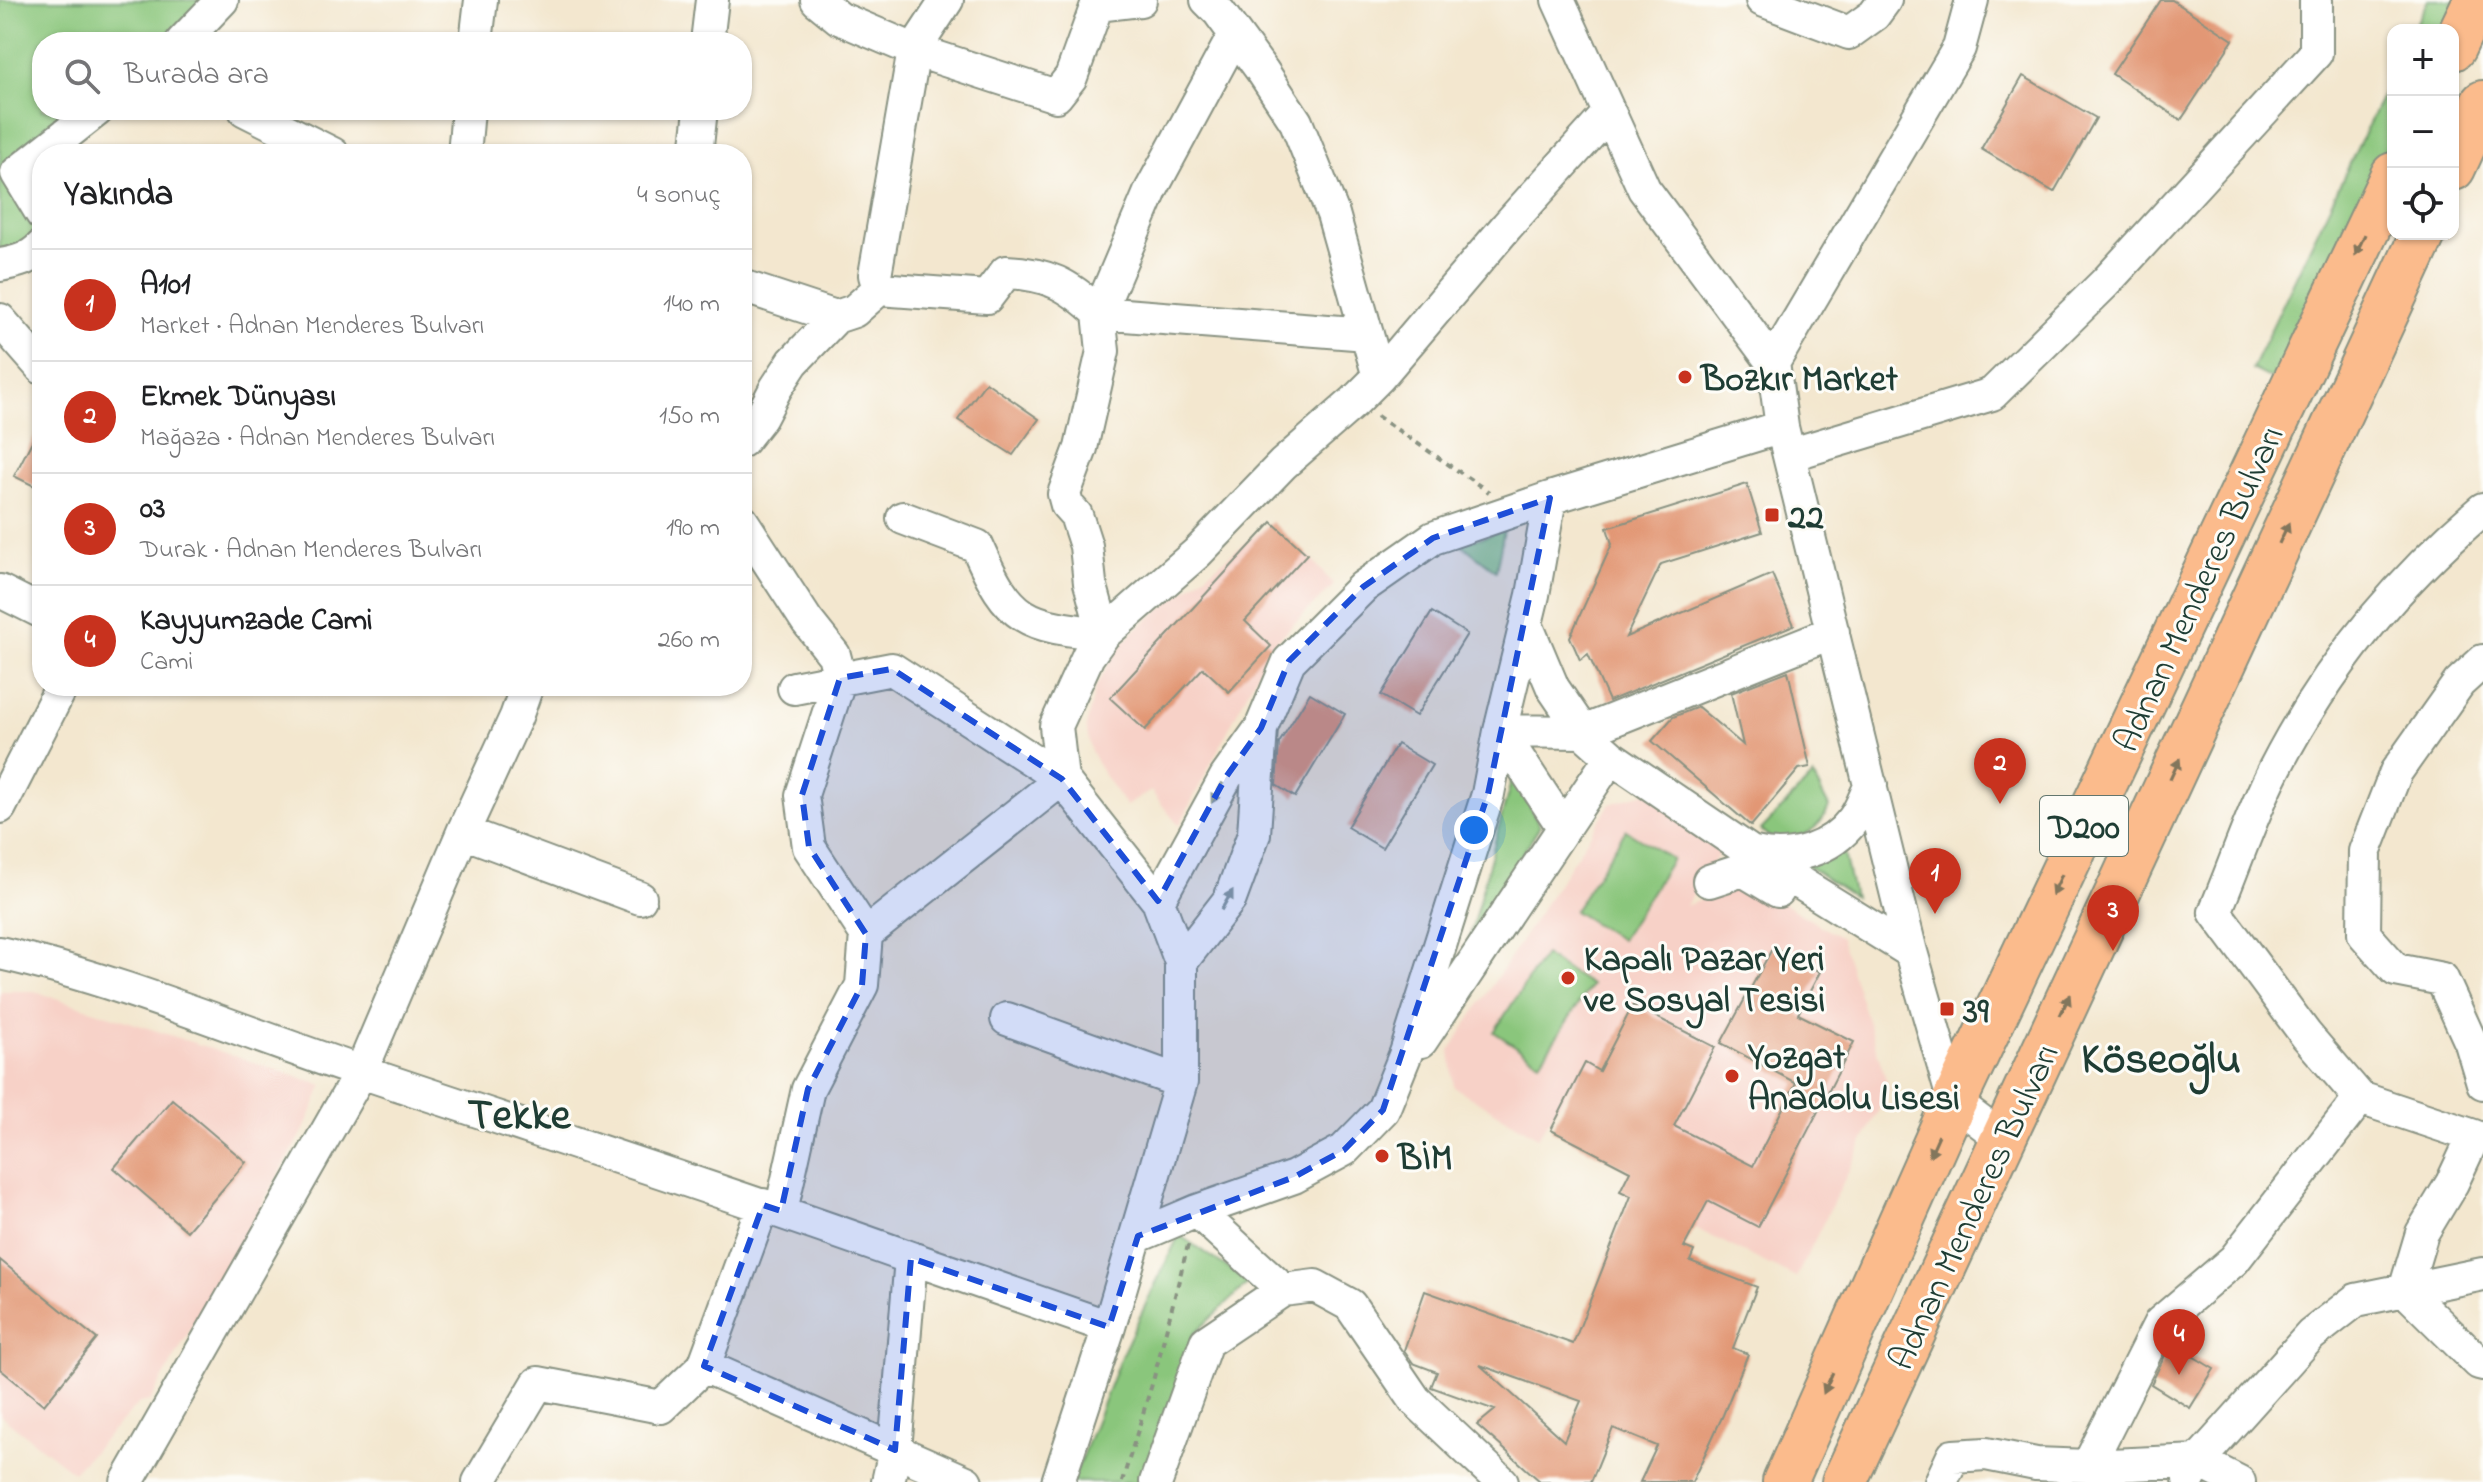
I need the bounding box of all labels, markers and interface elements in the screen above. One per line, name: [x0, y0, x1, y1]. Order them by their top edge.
map controls: [2387, 24, 2459, 240]
button: +: [2387, 24, 2459, 96]
search box: [32, 32, 752, 120]
icon: search: [60, 54, 104, 98]
text: Burada ara: [124, 54, 269, 98]
button: −: [2387, 96, 2459, 168]
button: locate: [2387, 168, 2459, 240]
text: Yakında: [64, 171, 173, 221]
text: 4 sonuç: [637, 177, 720, 215]
one-way arrow: [2353, 234, 2367, 257]
text: A101: [140, 264, 191, 308]
text: 1: [86, 286, 94, 324]
text: 140 m: [663, 286, 720, 324]
text: Market · Adnan Menderes Bulvarı: [140, 308, 484, 346]
place label: Bozkır Market: [1699, 355, 1899, 408]
marker: Bozkır Market: [1676, 368, 1694, 386]
text: Ekmek Dünyası: [140, 376, 336, 420]
text: 2: [84, 398, 96, 436]
text: 150 m: [659, 398, 720, 436]
street label: Adnan Menderes Bulvarı: [2102, 418, 2300, 762]
text: Mağaza · Adnan Menderes Bulvarı: [140, 420, 495, 458]
text: 03: [140, 488, 165, 532]
place label: 22: [1787, 493, 1824, 546]
marker: 22: [1763, 506, 1781, 524]
text: 3: [85, 510, 95, 548]
text: 190 m: [666, 510, 720, 548]
one-way arrow: [2277, 521, 2291, 545]
text: Durak · Adnan Menderes Bulvarı: [140, 532, 482, 570]
text: Kayyumzade Cami: [140, 600, 372, 644]
text: 4: [85, 622, 95, 660]
text: 260 m: [658, 622, 720, 660]
text: Cami: [140, 644, 193, 682]
pin: 2: [1974, 738, 2026, 804]
one-way arrow: [2168, 757, 2182, 781]
one-way arrow: [1211, 781, 1224, 804]
road number: D200: [2040, 796, 2128, 856]
your location: [1454, 810, 1494, 850]
pin: 1: [1909, 848, 1961, 914]
one-way arrow: [2050, 874, 2064, 897]
pin: 3: [2087, 885, 2139, 951]
one-way arrow: [1220, 889, 1234, 911]
place label: Kapalı Pazar Yeri ve Sosyal Tesisi: [1583, 935, 1825, 1029]
marker: Kapalı Pazar Yeri ve Sosyal Tesisi: [1559, 969, 1577, 987]
place label: 39: [1962, 987, 1990, 1040]
one-way arrow: [2059, 993, 2072, 1016]
marker: 39: [1938, 1000, 1956, 1018]
district label: Köseoğlu: [2081, 1029, 2241, 1095]
place label: Yozgat Anadolu Lisesi: [1747, 1033, 1960, 1127]
street label: Adnan Menderes Bulvarı: [1877, 1036, 2075, 1380]
marker: Yozgat Anadolu Lisesi: [1723, 1067, 1741, 1085]
district label: Tekke: [467, 1085, 572, 1149]
place label: BİM: [1396, 1134, 1453, 1187]
one-way arrow: [1927, 1134, 1941, 1158]
marker: BİM: [1373, 1147, 1391, 1165]
pin: 4: [2153, 1309, 2205, 1375]
one-way arrow: [1821, 1371, 1834, 1395]

